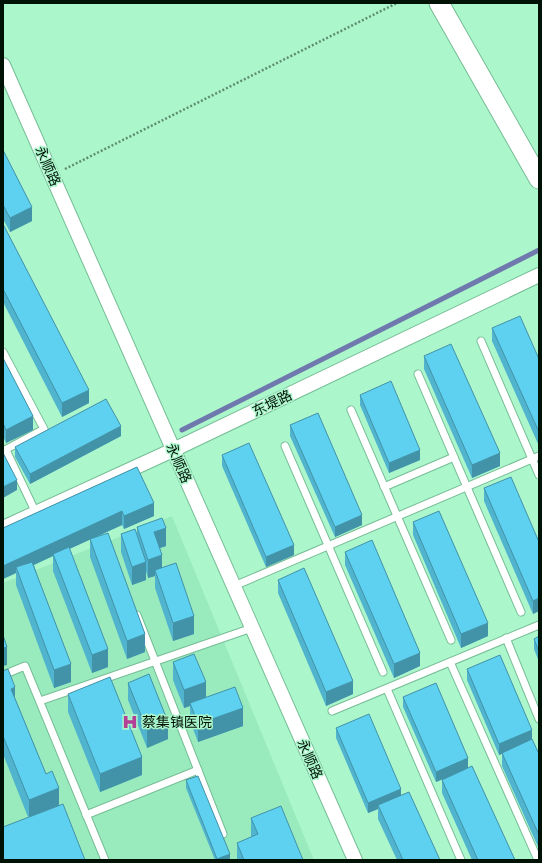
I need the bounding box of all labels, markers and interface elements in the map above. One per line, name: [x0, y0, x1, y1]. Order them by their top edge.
street label: 永顺路: [32, 144, 64, 188]
street label: 东堤路: [250, 387, 294, 419]
street label: 永顺路: [163, 441, 195, 485]
hospital icon: 蔡集镇医院: [121, 713, 139, 731]
place label: 蔡集镇医院: [142, 714, 212, 730]
street label: 永顺路: [294, 737, 326, 781]

